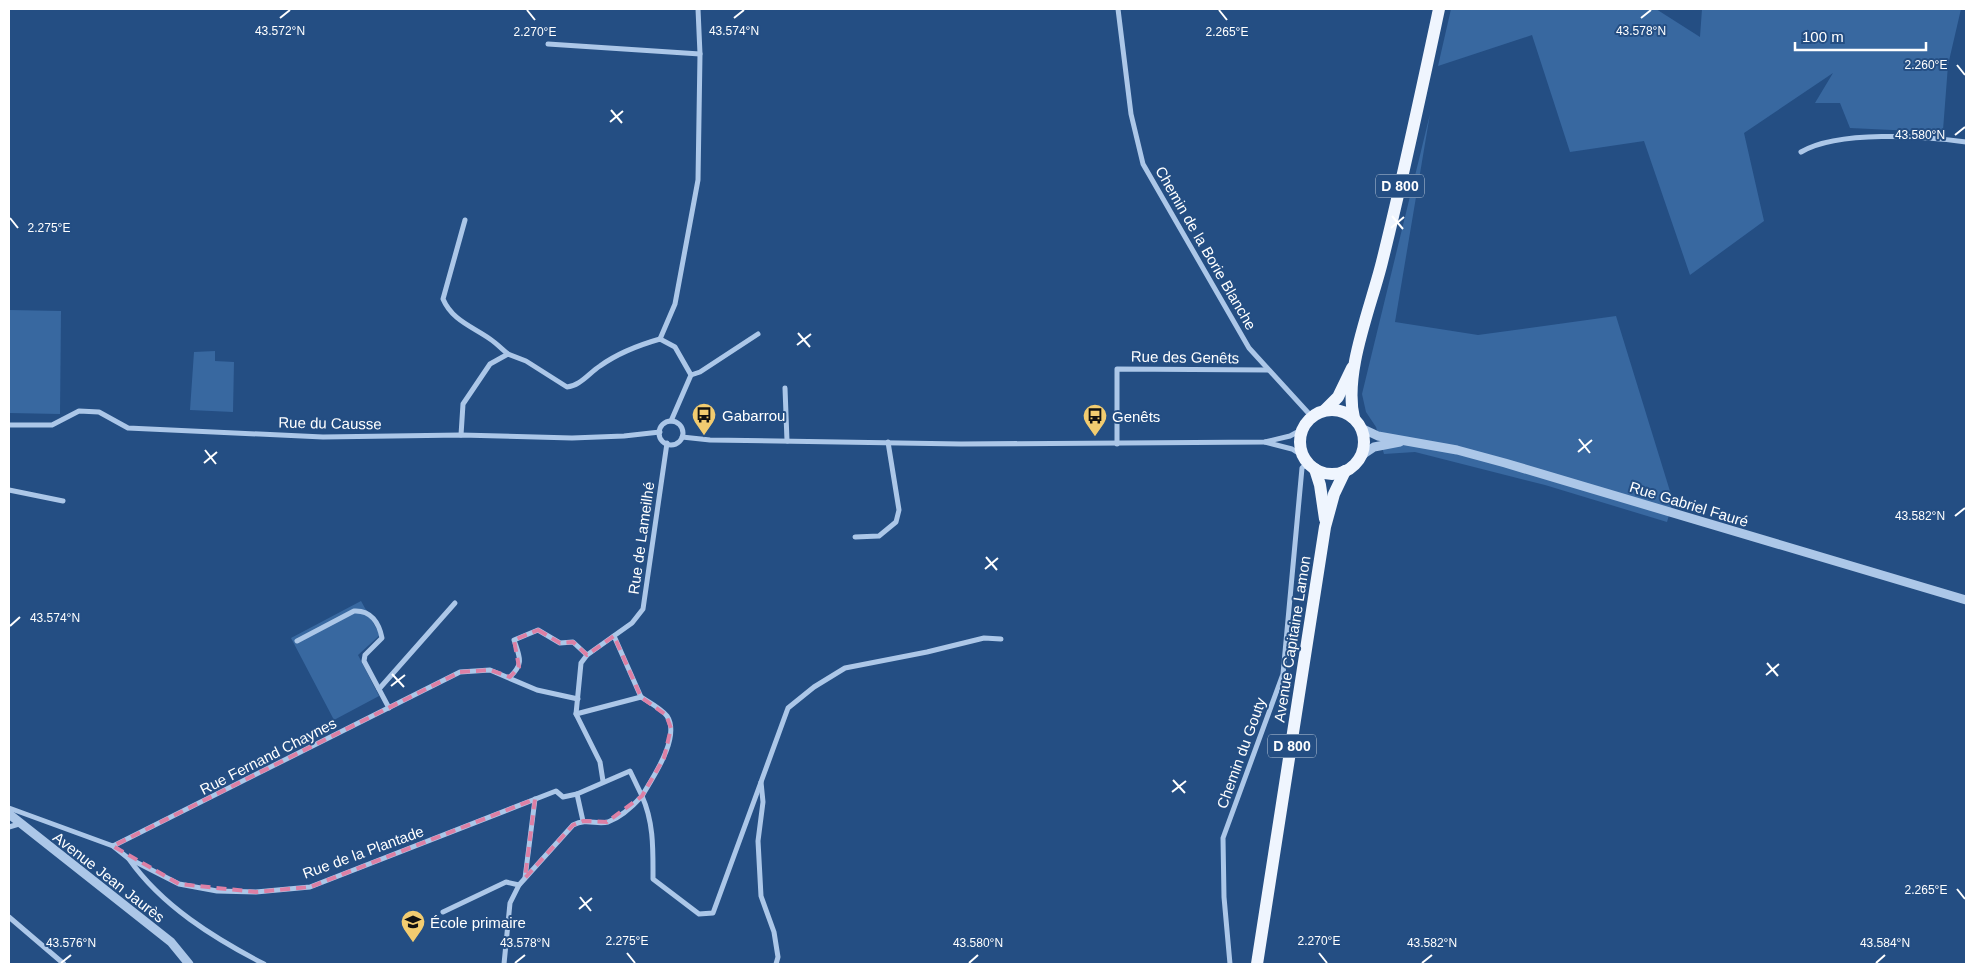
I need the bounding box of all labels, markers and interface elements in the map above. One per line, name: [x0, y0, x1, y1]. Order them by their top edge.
scale bar: [1795, 20, 1926, 52]
text: 43.572°N: [255, 24, 305, 38]
text: 43.574°N: [709, 24, 759, 38]
text: 43.578°N: [1616, 24, 1666, 38]
text: 2.270°E: [514, 25, 556, 39]
text: 2.265°E: [1206, 25, 1248, 39]
text: 100 m: [1802, 28, 1844, 45]
text: 2.260°E: [1905, 58, 1947, 72]
text: 43.580°N: [1895, 128, 1945, 142]
street label: Chemin de la Borie Blanche: [1152, 163, 1260, 333]
road number: D 800: [1376, 175, 1424, 198]
text: 2.275°E: [28, 221, 70, 235]
street label: Rue des Genêts: [1131, 348, 1239, 366]
bus stop icon: Gabarrou: [691, 402, 717, 436]
bus stop icon: Genêts: [1082, 403, 1108, 437]
place label: Gabarrou: [722, 407, 785, 424]
place label: Genêts: [1112, 408, 1160, 425]
street label: Rue du Causse: [278, 414, 382, 432]
street label: Rue Gabriel Fauré: [1628, 478, 1750, 530]
street label: Rue de Lameilhé: [625, 481, 657, 595]
text: 43.582°N: [1895, 509, 1945, 523]
street label: Avenue Capitaine Lamon: [1270, 555, 1314, 723]
text: 43.574°N: [30, 611, 80, 625]
street label: Chemin du Gouty: [1213, 695, 1269, 811]
street label: Rue Fernand Chaynes: [197, 714, 339, 798]
road number: D 800: [1268, 734, 1316, 758]
street label: Rue de la Plantade: [300, 822, 426, 882]
street label: Avenue Jean Jaurès: [50, 828, 168, 926]
text: 2.265°E: [1905, 883, 1947, 897]
school or university icon: École primaire: [400, 909, 426, 943]
place label: École primaire: [430, 914, 526, 931]
text: 2.275°E: [606, 934, 648, 948]
text: 2.270°E: [1298, 934, 1340, 948]
text: 43.576°N: [46, 936, 96, 950]
text: 43.578°N: [500, 936, 550, 950]
text: 43.580°N: [953, 936, 1003, 950]
text: 43.582°N: [1407, 936, 1457, 950]
text: 43.584°N: [1860, 936, 1910, 950]

